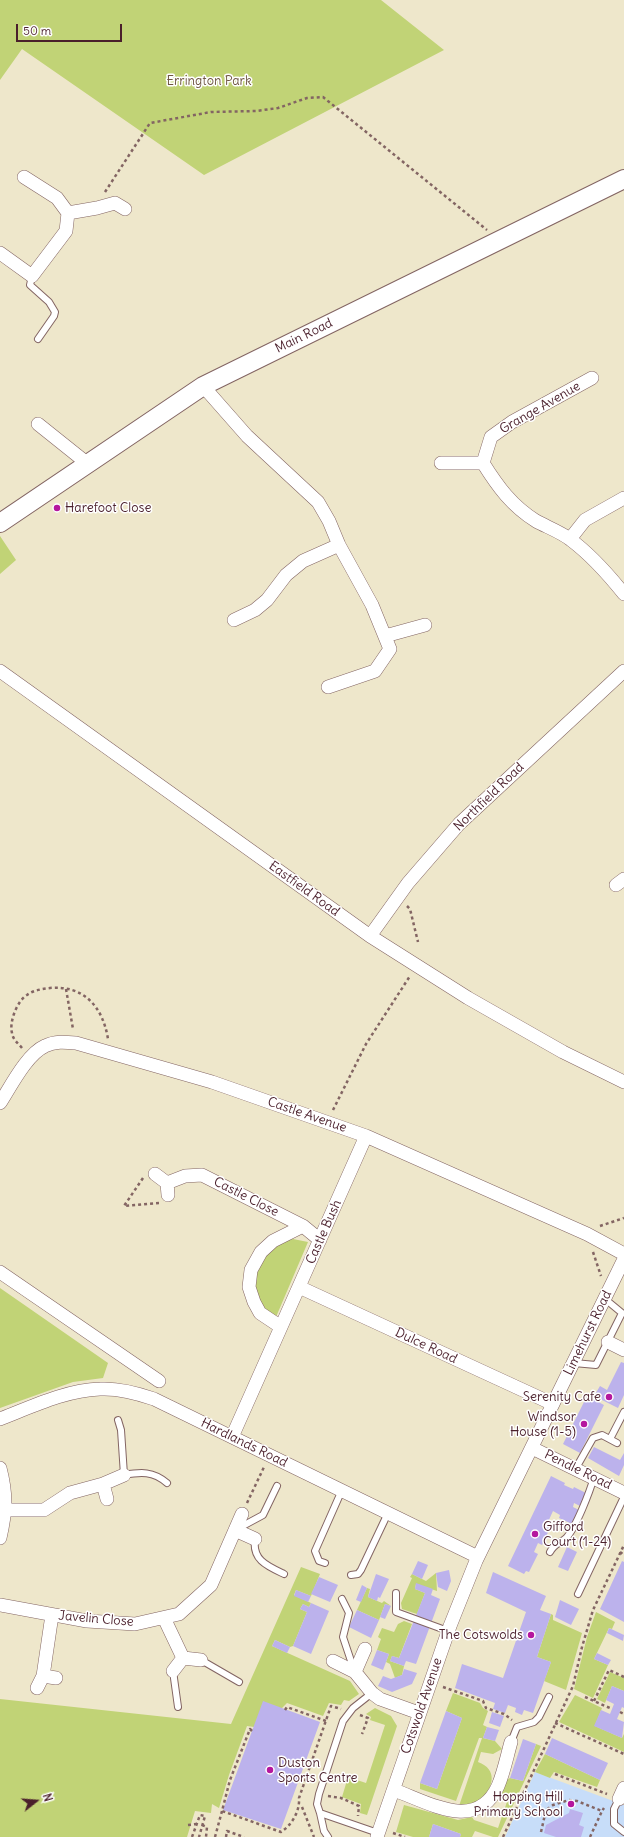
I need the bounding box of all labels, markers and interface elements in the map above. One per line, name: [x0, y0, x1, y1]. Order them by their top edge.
scale bar: [18, 16, 124, 42]
text: 50 m: [23, 23, 51, 38]
park label: Errington Park: [166, 73, 252, 89]
street label: Main Road: [273, 315, 335, 357]
street label: Grange Avenue: [497, 379, 583, 437]
place label: Harefoot Close: [65, 500, 151, 516]
marker: Harefoot Close: [52, 503, 62, 513]
street label: Northfield Road: [451, 760, 527, 834]
street label: Eastfield Road: [266, 858, 342, 920]
street label: Castle Avenue: [265, 1094, 349, 1136]
street label: Castle Close: [211, 1174, 281, 1220]
street label: Castle Bush: [303, 1197, 345, 1267]
street label: Limehurst Road: [561, 1288, 615, 1378]
street label: Dulce Road: [392, 1325, 460, 1367]
place label: Serenity Cafe: [523, 1389, 601, 1405]
marker: Serenity Cafe: [604, 1392, 614, 1402]
place label: Windsor House (1-5): [510, 1409, 576, 1440]
street label: Hardlands Road: [198, 1415, 290, 1471]
marker: Windsor House (1-5): [579, 1419, 589, 1429]
street label: Pendle Road: [542, 1447, 614, 1493]
place label: Gifford Court (1-24): [543, 1519, 611, 1550]
marker: Gifford Court (1-24): [530, 1529, 540, 1539]
street label: Javelin Close: [58, 1608, 134, 1630]
place label: The Cotswolds: [439, 1627, 523, 1643]
marker: The Cotswolds: [526, 1630, 536, 1640]
street label: Cotswold Avenue: [398, 1656, 446, 1756]
place label: Duston Sports Centre: [278, 1755, 358, 1786]
marker: Duston Sports Centre: [265, 1765, 275, 1775]
north arrow: [16, 1781, 56, 1821]
place label: Hopping Hill Primary School: [473, 1789, 563, 1820]
text: N: [40, 1792, 55, 1803]
marker: Hopping Hill Primary School: [566, 1799, 576, 1809]

